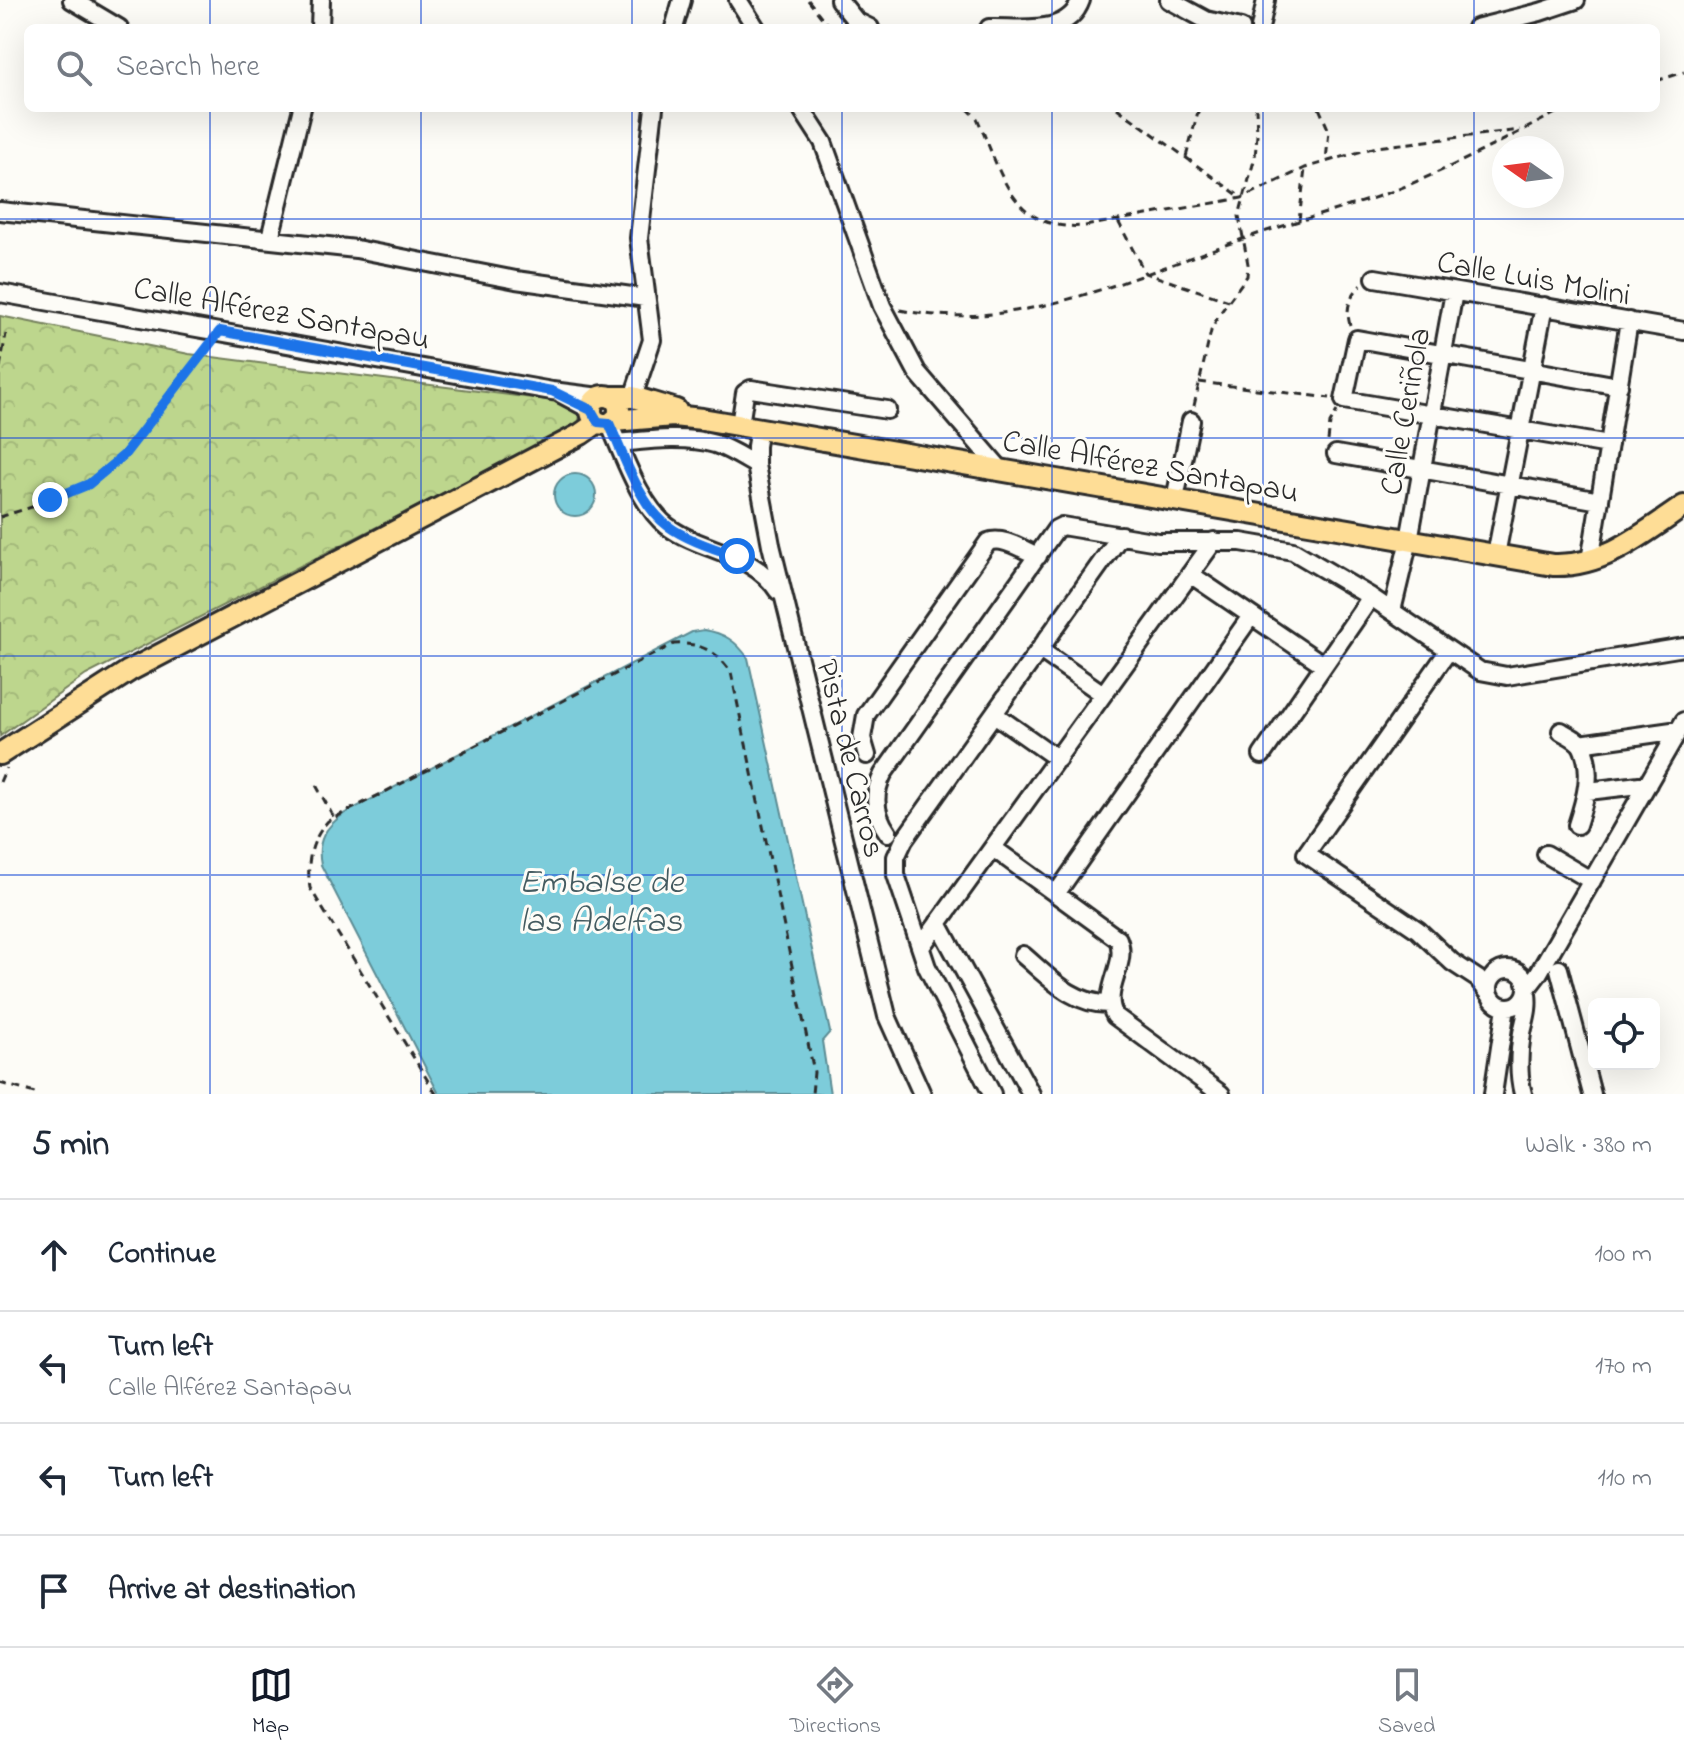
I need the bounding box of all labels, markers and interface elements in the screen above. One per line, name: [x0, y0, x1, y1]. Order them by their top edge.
search box: [24, 24, 1660, 112]
icon: search: [52, 46, 96, 90]
text: Search here: [116, 46, 260, 90]
north arrow: [1492, 136, 1564, 208]
street label: Calle Luis Molini: [1433, 240, 1634, 321]
street label: Calle Alférez Santapau: [129, 266, 433, 365]
street label: Calle Ceriñola: [1370, 324, 1445, 499]
street label: Calle Alférez Santapau: [998, 419, 1302, 518]
route end: [32, 482, 68, 518]
route start: [719, 538, 755, 574]
street label: Pista de Carros: [801, 655, 896, 863]
water label: Embalse de las Adelfas: [519, 859, 685, 948]
map controls: [1588, 998, 1660, 1070]
button: locate: [1588, 998, 1660, 1070]
text: 5 min: [32, 1121, 109, 1171]
text: Walk · 380 m: [1525, 1127, 1652, 1165]
icon: ahead: [32, 1233, 76, 1277]
text: Continue: [108, 1233, 216, 1277]
text: 100 m: [1595, 1236, 1652, 1274]
text: Turn left: [108, 1326, 213, 1370]
icon: left: [32, 1345, 76, 1389]
text: 170 m: [1595, 1348, 1652, 1386]
text: Calle Alférez Santapau: [108, 1370, 352, 1408]
icon: left: [32, 1457, 76, 1501]
text: Turn left: [108, 1457, 213, 1501]
text: 110 m: [1598, 1460, 1652, 1498]
icon: arrive: [32, 1569, 76, 1613]
text: Arrive at destination: [108, 1569, 356, 1613]
tab: Map: [249, 1663, 293, 1743]
tab: Directions: [790, 1663, 881, 1743]
tab: Saved: [1378, 1663, 1435, 1743]

